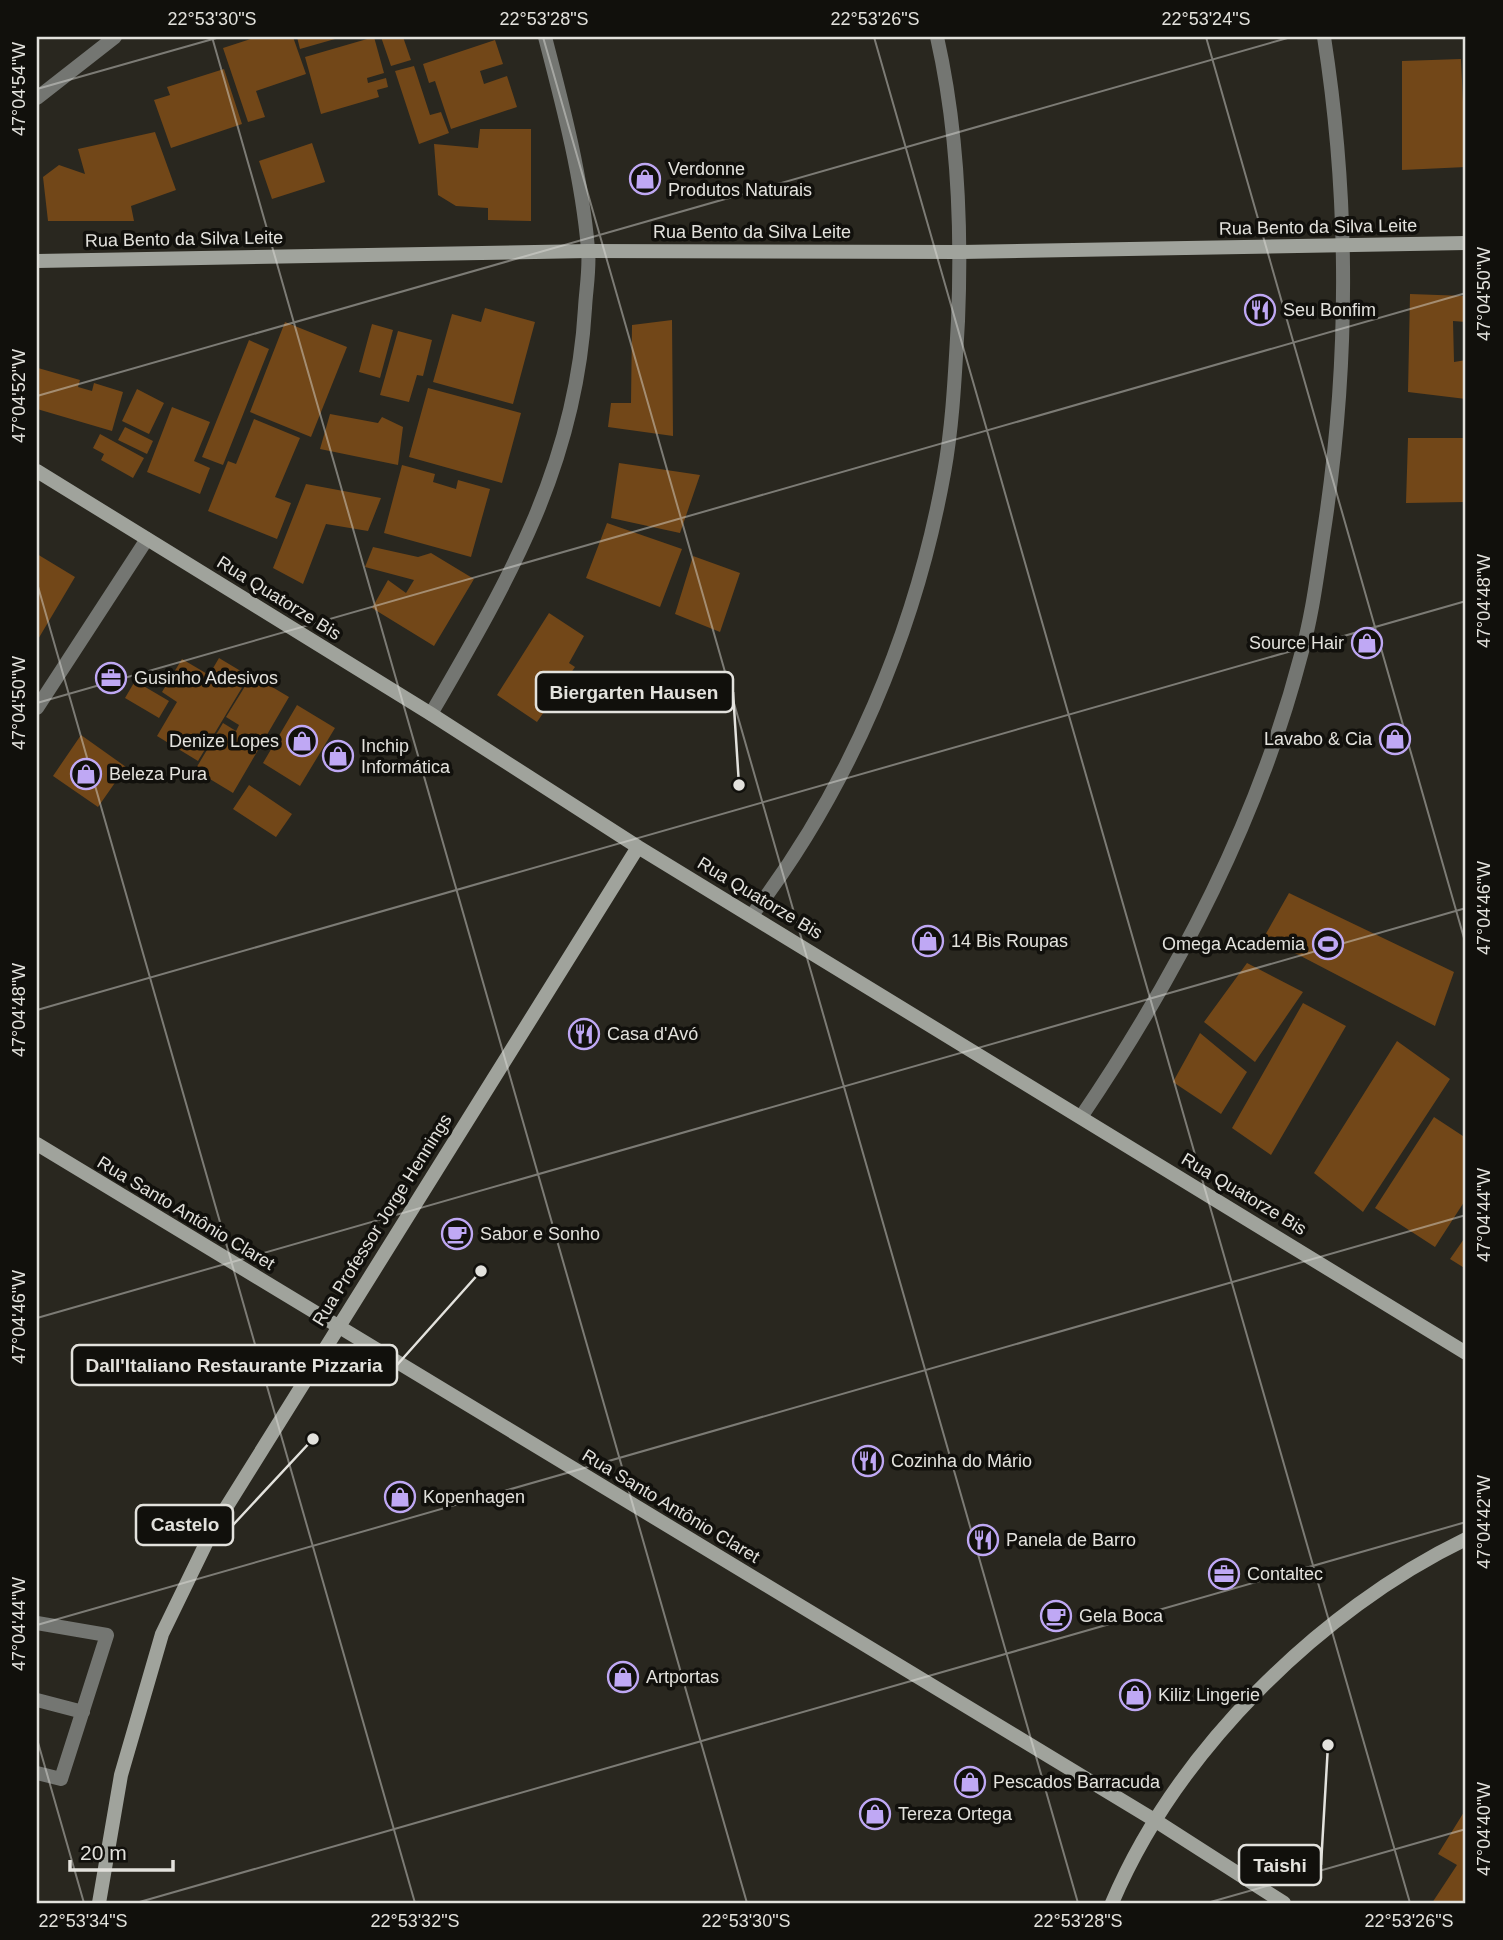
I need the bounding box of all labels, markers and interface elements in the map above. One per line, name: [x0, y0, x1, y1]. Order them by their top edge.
text: 22°53'30"S: [167, 9, 257, 29]
text: 22°53'28"S: [499, 9, 589, 29]
text: 22°53'26"S: [830, 9, 920, 29]
text: 22°53'24"S: [1161, 9, 1251, 29]
text: 47°04'54"W: [9, 42, 29, 136]
place label: Verdonne Produtos Naturais: [668, 159, 812, 200]
shop icon: Verdonne Produtos Naturais: [628, 162, 662, 196]
street label: Rua Bento da Silva Leite: [1219, 215, 1417, 239]
street label: Rua Bento da Silva Leite: [653, 222, 851, 242]
street label: Rua Bento da Silva Leite: [85, 227, 283, 251]
text: 47°04'50"W: [1474, 247, 1494, 341]
restaurant icon: Seu Bonfim: [1243, 293, 1277, 327]
place label: Seu Bonfim: [1283, 300, 1376, 320]
text: 47°04'52"W: [9, 349, 29, 443]
street label: Rua Quatorze Bis: [213, 552, 345, 644]
text: 47°04'48"W: [1474, 554, 1494, 648]
shop icon: Source Hair: [1350, 626, 1384, 660]
place label: Source Hair: [1249, 633, 1344, 653]
text: 47°04'50"W: [9, 656, 29, 750]
office icon: Gusinho Adesivos: [94, 661, 128, 695]
place label: Gusinho Adesivos: [134, 668, 278, 688]
callout: Biergarten Hausen: [536, 672, 733, 712]
text: Biergarten Hausen: [550, 682, 718, 703]
shop icon: Lavabo & Cia: [1378, 722, 1412, 756]
shop icon: Denize Lopes: [285, 724, 319, 758]
place label: Lavabo & Cia: [1264, 729, 1373, 749]
place label: Denize Lopes: [169, 731, 279, 751]
place label: Inchip Informática: [361, 736, 451, 777]
shop icon: Inchip Informática: [321, 739, 355, 773]
shop icon: Beleza Pura: [69, 757, 103, 791]
place label: Beleza Pura: [109, 764, 208, 784]
street label: Rua Quatorze Bis: [694, 853, 826, 943]
text: 47°04'46"W: [1474, 861, 1494, 955]
shop icon: 14 Bis Roupas: [911, 924, 945, 958]
sports icon: Omega Academia: [1311, 927, 1345, 961]
place label: 14 Bis Roupas: [951, 931, 1068, 951]
place label: Omega Academia: [1162, 934, 1306, 954]
text: 47°04'48"W: [9, 963, 29, 1057]
restaurant icon: Casa d'Avó: [567, 1017, 601, 1051]
place label: Casa d'Avó: [607, 1024, 698, 1044]
street label: Rua Professor Jorge Hennings: [308, 1110, 456, 1330]
street label: Rua Quatorze Bis: [1178, 1149, 1310, 1239]
street label: Rua Santo Antônio Claret: [94, 1152, 278, 1274]
text: 47°04'44"W: [1474, 1168, 1494, 1262]
cafe icon: Sabor e Sonho: [440, 1217, 474, 1251]
place label: Sabor e Sonho: [480, 1224, 600, 1244]
text: 47°04'46"W: [9, 1270, 29, 1364]
callout: Dall'Italiano Restaurante Pizzaria: [72, 1345, 397, 1385]
text: Dall'Italiano Restaurante Pizzaria: [85, 1355, 383, 1376]
restaurant icon: Cozinha do Mário: [851, 1444, 885, 1478]
street label: Rua Santo Antônio Claret: [579, 1445, 763, 1567]
place label: Cozinha do Mário: [891, 1451, 1032, 1471]
text: 47°04'42"W: [1474, 1475, 1494, 1569]
shop icon: Kopenhagen: [383, 1480, 417, 1514]
place label: Kopenhagen: [423, 1487, 525, 1507]
callout: Castelo: [136, 1505, 233, 1545]
text: Castelo: [151, 1514, 219, 1535]
restaurant icon: Panela de Barro: [966, 1523, 1000, 1557]
place label: Panela de Barro: [1006, 1530, 1136, 1550]
office icon: Contaltec: [1207, 1557, 1241, 1591]
place label: Contaltec: [1247, 1564, 1323, 1584]
text: 47°04'44"W: [9, 1577, 29, 1671]
cafe icon: Gela Boca: [1039, 1599, 1073, 1633]
place label: Gela Boca: [1079, 1606, 1164, 1626]
shop icon: Artportas: [606, 1660, 640, 1694]
place label: Artportas: [646, 1667, 719, 1687]
shop icon: Kiliz Lingerie: [1118, 1678, 1152, 1712]
place label: Kiliz Lingerie: [1158, 1685, 1260, 1705]
shop icon: Pescados Barracuda: [953, 1765, 987, 1799]
place label: Pescados Barracuda: [993, 1772, 1161, 1792]
text: 47°04'40"W: [1474, 1782, 1494, 1876]
shop icon: Tereza Ortega: [858, 1797, 892, 1831]
place label: Tereza Ortega: [898, 1804, 1013, 1824]
scale bar: [70, 1828, 173, 1872]
text: 20 m: [80, 1841, 127, 1864]
callout: Taishi: [1239, 1845, 1321, 1885]
text: Taishi: [1253, 1855, 1307, 1876]
text: 22°53'34"S: [38, 1911, 128, 1931]
text: 22°53'32"S: [370, 1911, 460, 1931]
text: 22°53'30"S: [701, 1911, 791, 1931]
text: 22°53'28"S: [1033, 1911, 1123, 1931]
text: 22°53'26"S: [1364, 1911, 1454, 1931]

